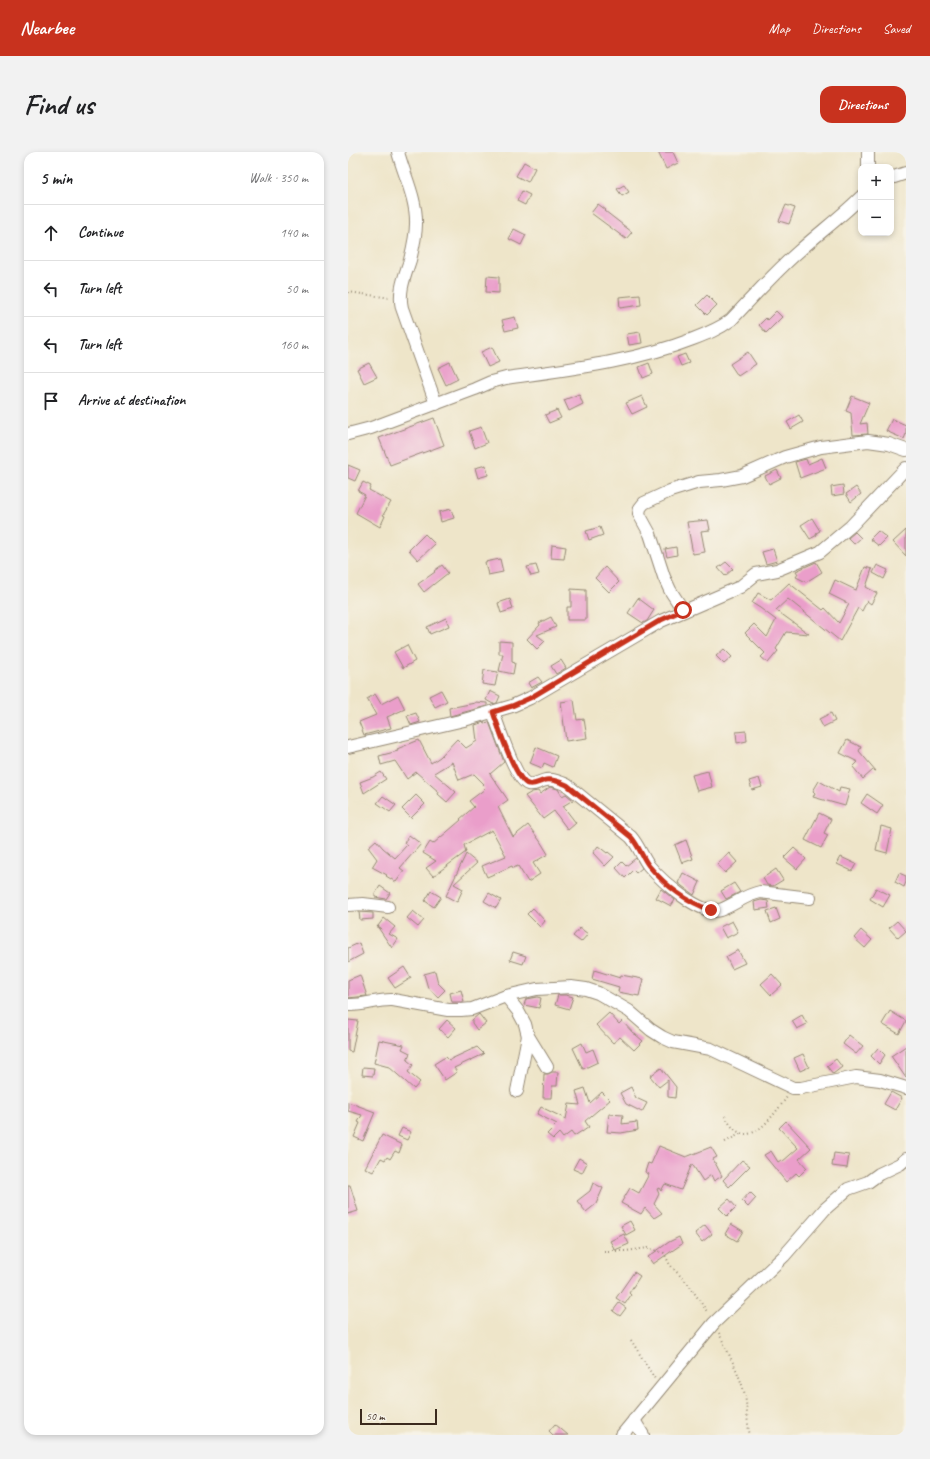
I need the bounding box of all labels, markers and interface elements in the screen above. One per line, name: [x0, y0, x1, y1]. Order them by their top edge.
text: Nearbee: [20, 16, 74, 40]
text: Map: [769, 20, 790, 37]
text: Directions: [812, 20, 861, 37]
text: Saved: [883, 20, 910, 37]
button: Directions: [820, 86, 906, 123]
text: Find us: [24, 87, 94, 122]
map controls: [858, 164, 894, 236]
button: +: [858, 164, 894, 200]
text: 5 min: [40, 168, 72, 189]
text: Walk · 350 m: [249, 170, 308, 186]
button: −: [858, 200, 894, 236]
icon: ahead: [40, 222, 62, 244]
text: Continue: [78, 223, 123, 242]
text: 140 m: [280, 225, 308, 241]
icon: left: [40, 278, 62, 300]
text: Turn left: [78, 279, 121, 298]
text: 50 m: [286, 281, 308, 297]
icon: left: [40, 334, 62, 356]
text: Turn left: [78, 335, 121, 354]
text: 160 m: [280, 337, 308, 353]
icon: arrive: [40, 390, 62, 412]
text: Arrive at destination: [78, 391, 185, 410]
route start: [674, 601, 692, 619]
route end: [702, 901, 720, 919]
scale bar: [360, 1407, 437, 1426]
text: 50 m: [366, 1409, 385, 1423]

